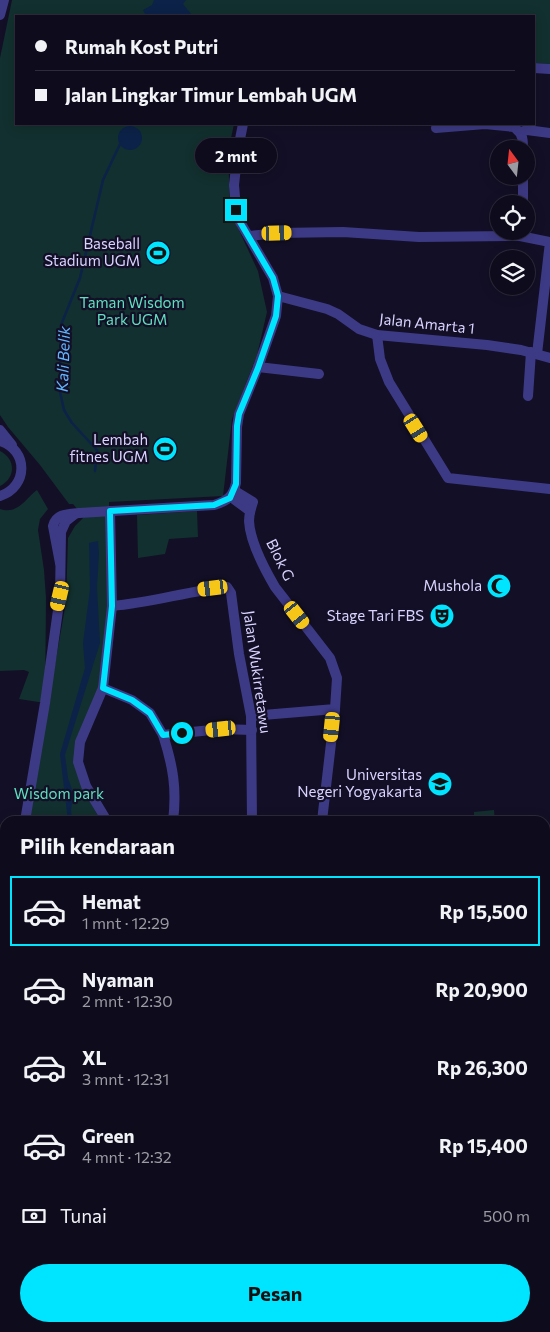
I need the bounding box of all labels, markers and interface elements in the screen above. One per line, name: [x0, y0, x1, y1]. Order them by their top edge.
text: Rumah Kost Putri: [65, 35, 218, 58]
text: Jalan Lingkar Timur Lembah UGM: [65, 83, 357, 106]
callout: 2 mnt: [195, 138, 277, 172]
north arrow: [490, 140, 535, 185]
map controls: [490, 140, 535, 295]
text: 2 mnt: [215, 146, 257, 165]
button: locate: [490, 195, 535, 240]
route end: [225, 199, 247, 221]
car: [261, 225, 292, 241]
place label: Baseball Stadium UGM: [44, 234, 140, 269]
sports icon: Baseball Stadium UGM: [145, 240, 171, 266]
button: layers: [490, 250, 535, 295]
park label: Taman Wisdom Park UGM: [79, 293, 185, 328]
street label: Jalan Amarta 1: [378, 309, 476, 337]
water label: Kali Belik: [52, 325, 73, 392]
car: [401, 411, 430, 445]
place label: Lembah fitnes UGM: [70, 430, 148, 465]
sports icon: Lembah fitnes UGM: [152, 436, 178, 462]
street label: Blok G: [263, 536, 299, 583]
mosque icon: Mushola: [486, 573, 512, 599]
place label: Mushola: [423, 576, 482, 594]
car: [197, 579, 228, 597]
car: [49, 580, 70, 612]
car: [281, 599, 312, 631]
theatre icon: Stage Tari FBS: [429, 603, 455, 629]
place label: Stage Tari FBS: [327, 606, 424, 624]
street label: Jalan Wukirretawu: [240, 609, 276, 735]
car: [322, 711, 341, 743]
car: [205, 720, 236, 738]
route start: [171, 722, 193, 744]
place label: Universitas Negeri Yogyakarta: [297, 765, 422, 800]
school or university icon: Universitas Negeri Yogyakarta: [427, 771, 453, 797]
park label: Wisdom park: [14, 784, 104, 802]
text: Pilih kendaraan: [20, 832, 175, 859]
icon: car: [22, 889, 67, 934]
text: Hemat: [82, 890, 141, 913]
text: Rp 15,500: [439, 900, 528, 923]
text: 1 mnt · 12:29: [82, 913, 170, 932]
icon: car: [22, 967, 67, 1012]
text: Nyaman: [82, 968, 154, 991]
text: Rp 20,900: [435, 978, 528, 1001]
text: 2 mnt · 12:30: [82, 991, 173, 1010]
icon: car: [22, 1045, 67, 1090]
text: XL: [82, 1046, 107, 1069]
text: Rp 26,300: [437, 1056, 528, 1079]
text: 3 mnt · 12:31: [82, 1069, 169, 1088]
icon: car: [22, 1123, 67, 1168]
text: Green: [82, 1124, 134, 1147]
text: Rp 15,400: [439, 1134, 528, 1157]
text: 4 mnt · 12:32: [82, 1147, 172, 1166]
icon: cash: [20, 1202, 48, 1230]
text: Tunai: [60, 1204, 107, 1227]
text: 500 m: [483, 1206, 530, 1225]
button: Pesan: [20, 1264, 530, 1322]

